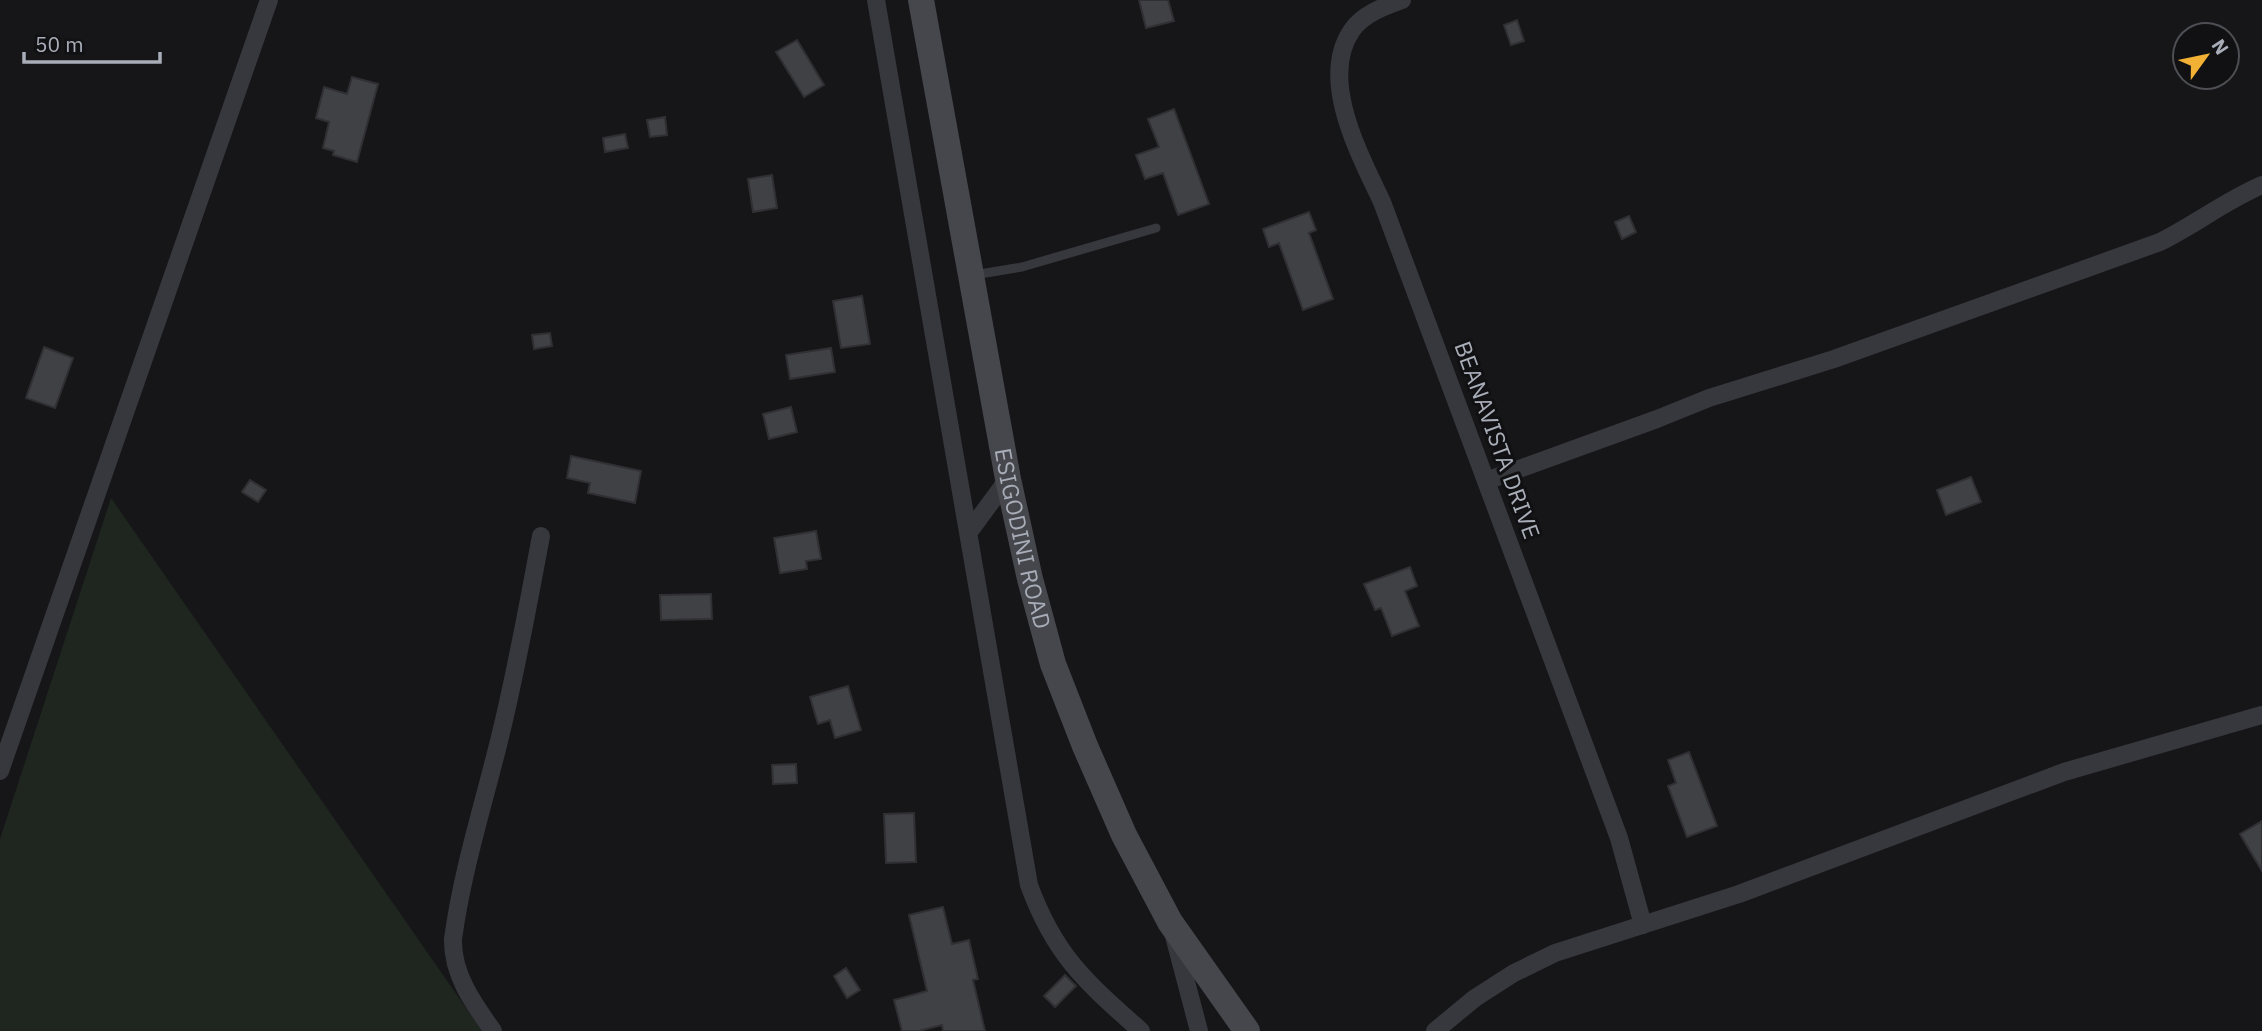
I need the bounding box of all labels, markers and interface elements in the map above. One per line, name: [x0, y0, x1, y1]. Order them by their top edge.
scale bar: [24, 21, 161, 65]
north arrow: [2171, 21, 2241, 91]
text: 50 m: [35, 30, 84, 58]
text: N: [2206, 34, 2234, 59]
street label: BEANAVISTA DRIVE: [1448, 337, 1548, 543]
street label: ESIGODINI ROAD: [989, 446, 1059, 632]

